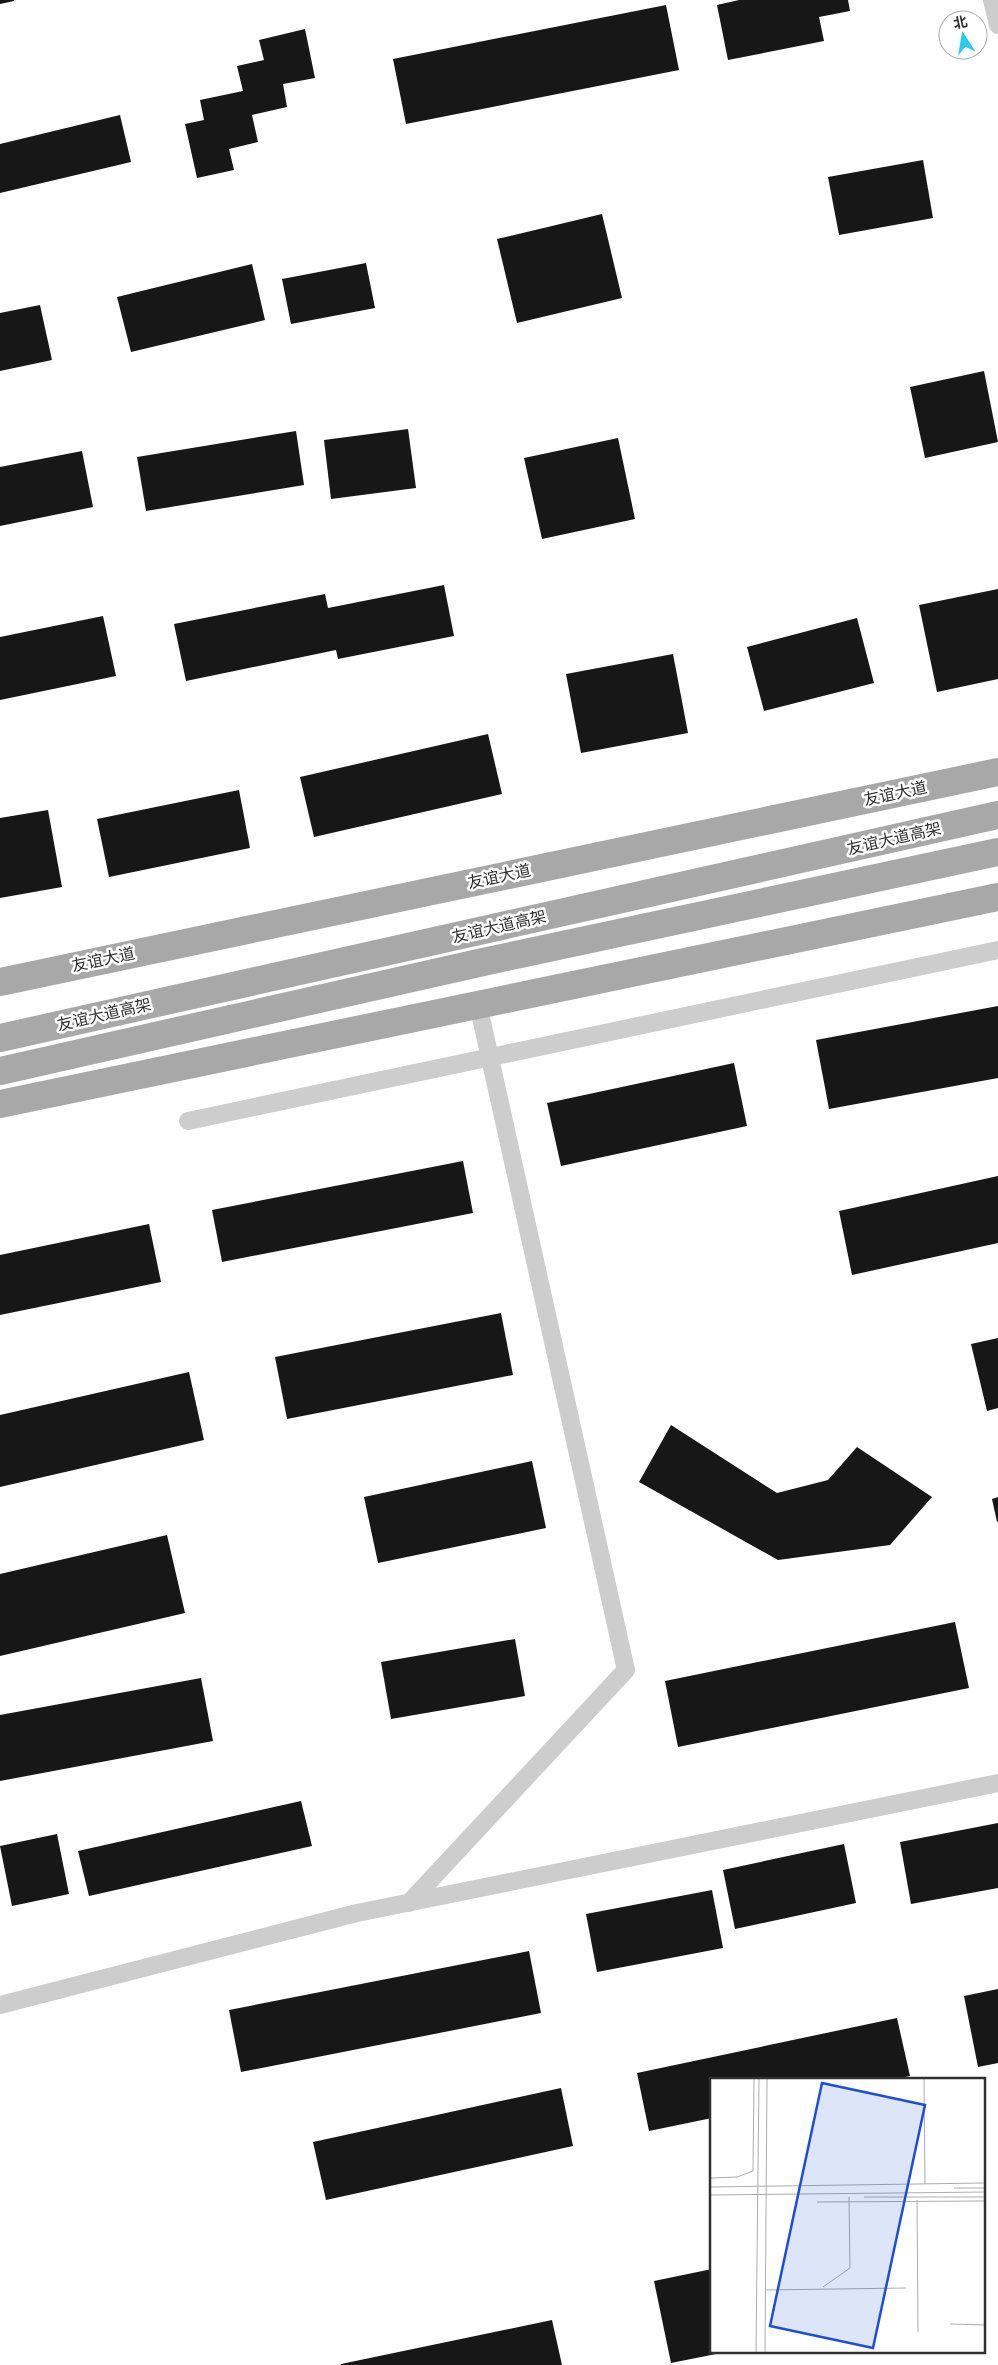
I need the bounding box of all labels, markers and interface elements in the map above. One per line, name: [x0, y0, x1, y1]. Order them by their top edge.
north arrow: [938, 10, 988, 60]
text: 北: [952, 12, 969, 33]
street label: 友谊大道: [862, 777, 928, 809]
street label: 友谊大道高架: [845, 817, 943, 859]
street label: 友谊大道: [466, 860, 532, 892]
street label: 友谊大道高架: [450, 905, 548, 947]
street label: 友谊大道: [70, 943, 136, 975]
street label: 友谊大道高架: [55, 993, 153, 1035]
inset map: [710, 2078, 986, 2352]

